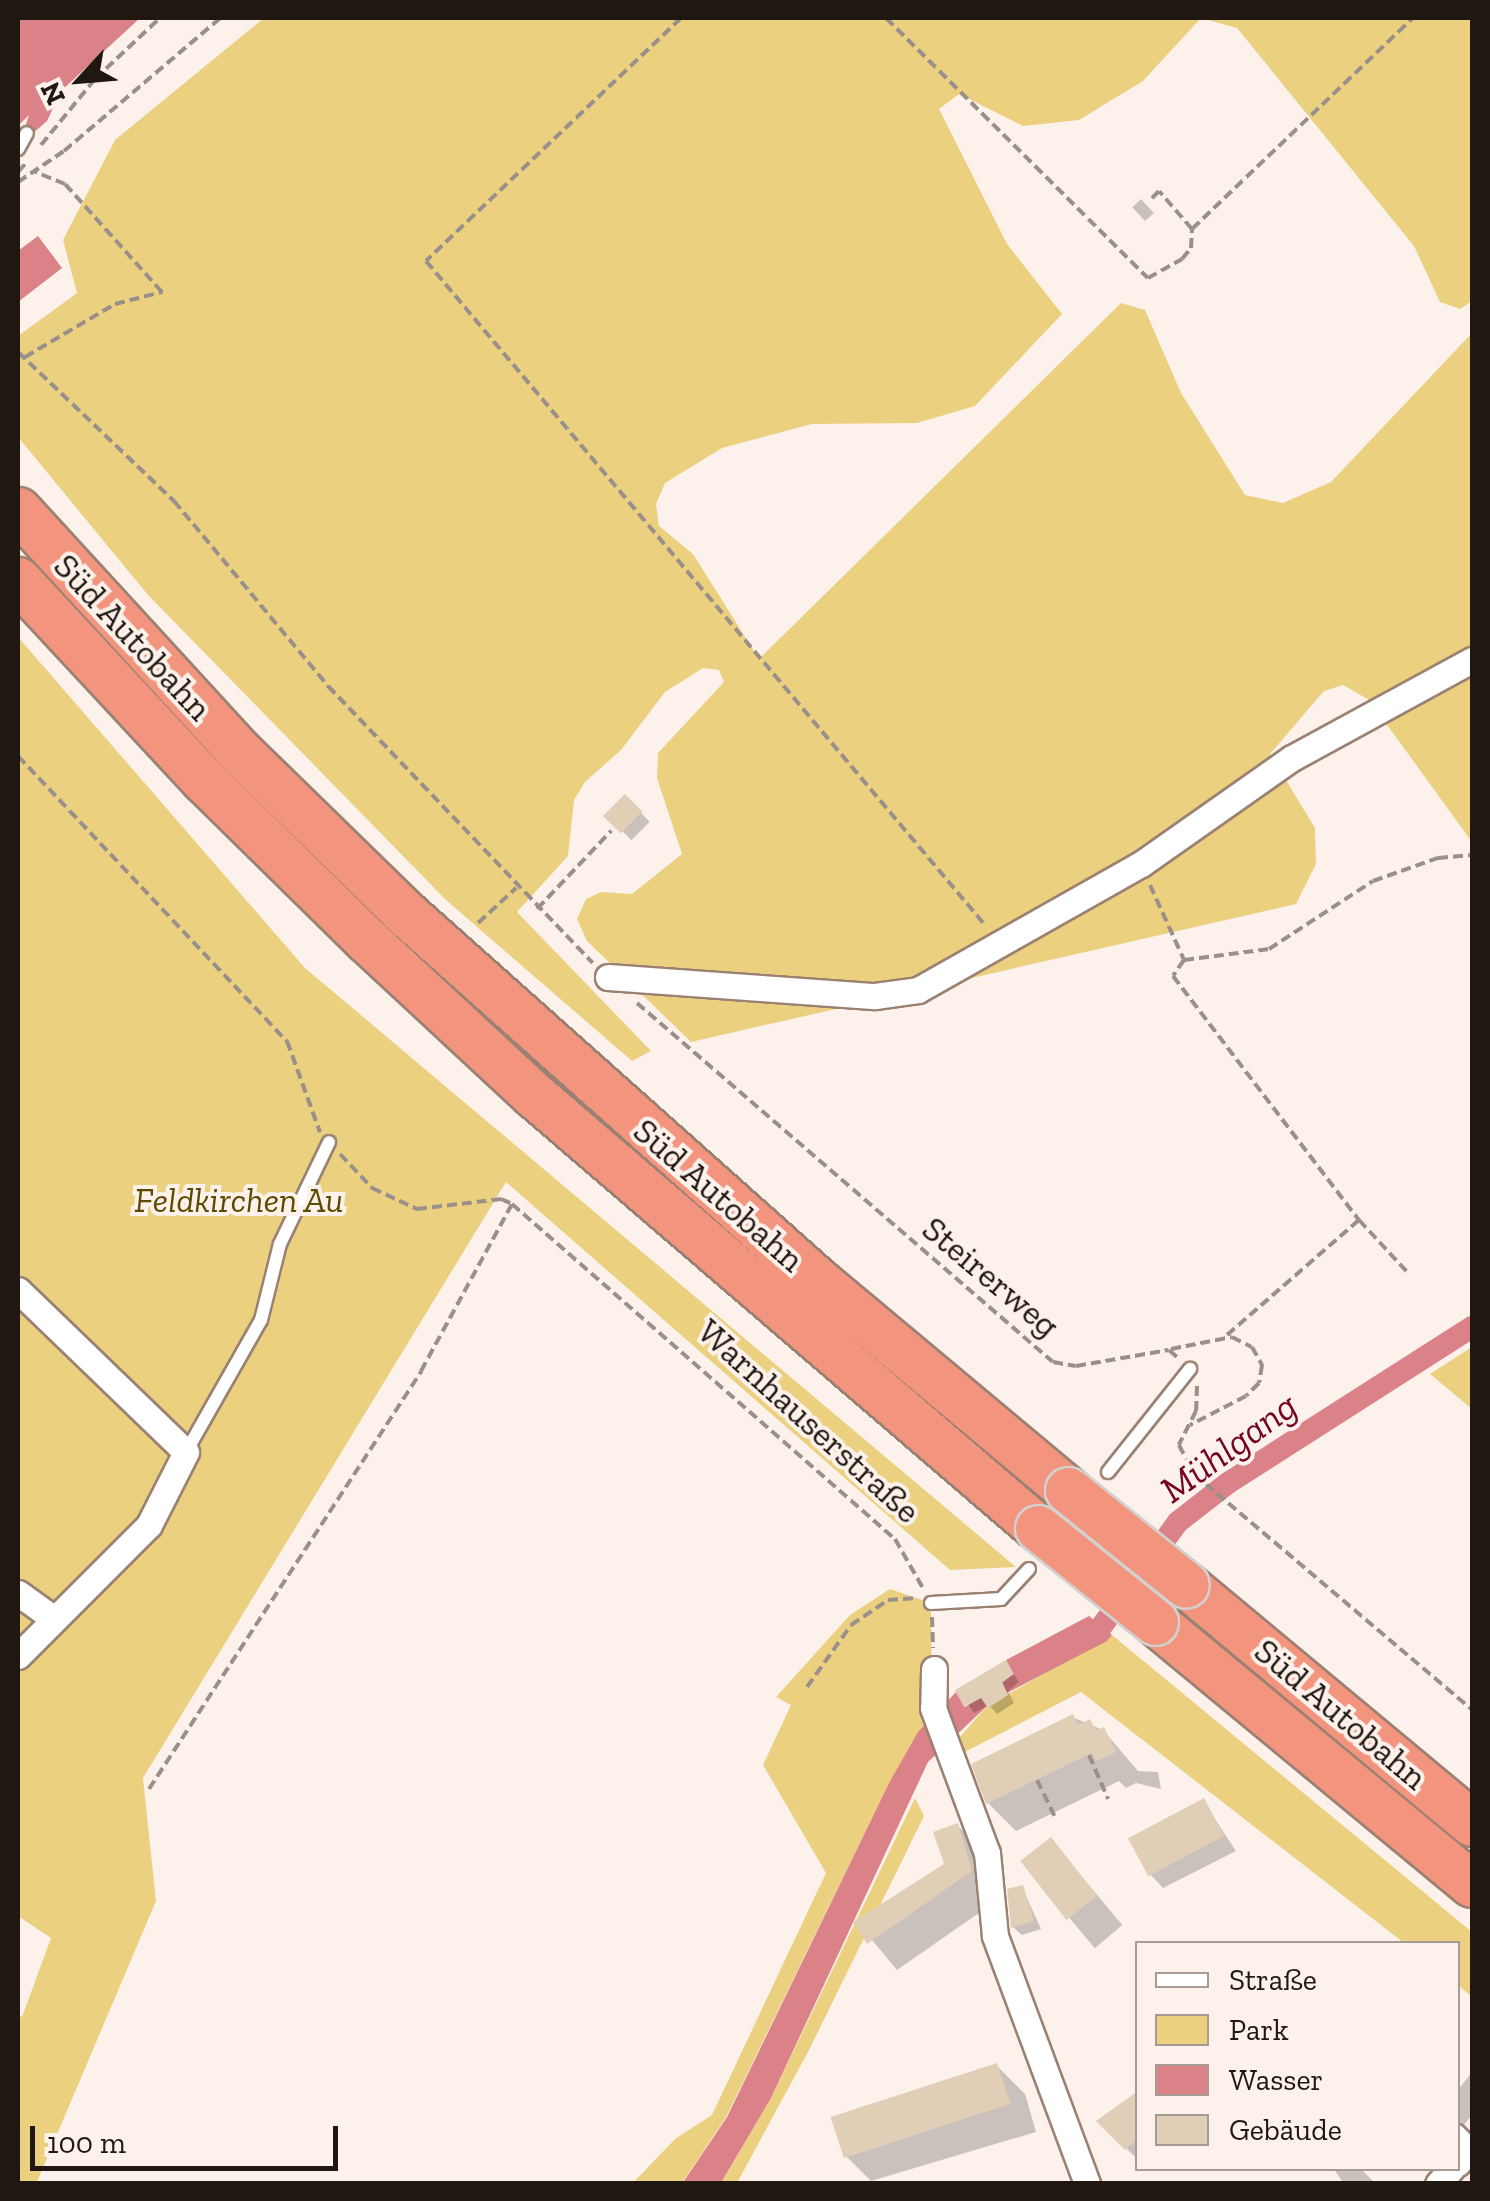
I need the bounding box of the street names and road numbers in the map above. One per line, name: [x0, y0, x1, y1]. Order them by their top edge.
street label: Süd Autobahn: [45, 545, 221, 729]
street label: Süd Autobahn: [625, 1109, 813, 1281]
street label: Steirerweg: [914, 1208, 1068, 1346]
street label: Warnhauserstraße: [689, 1310, 929, 1532]
street label: Süd Autobahn: [1246, 1629, 1436, 1799]

